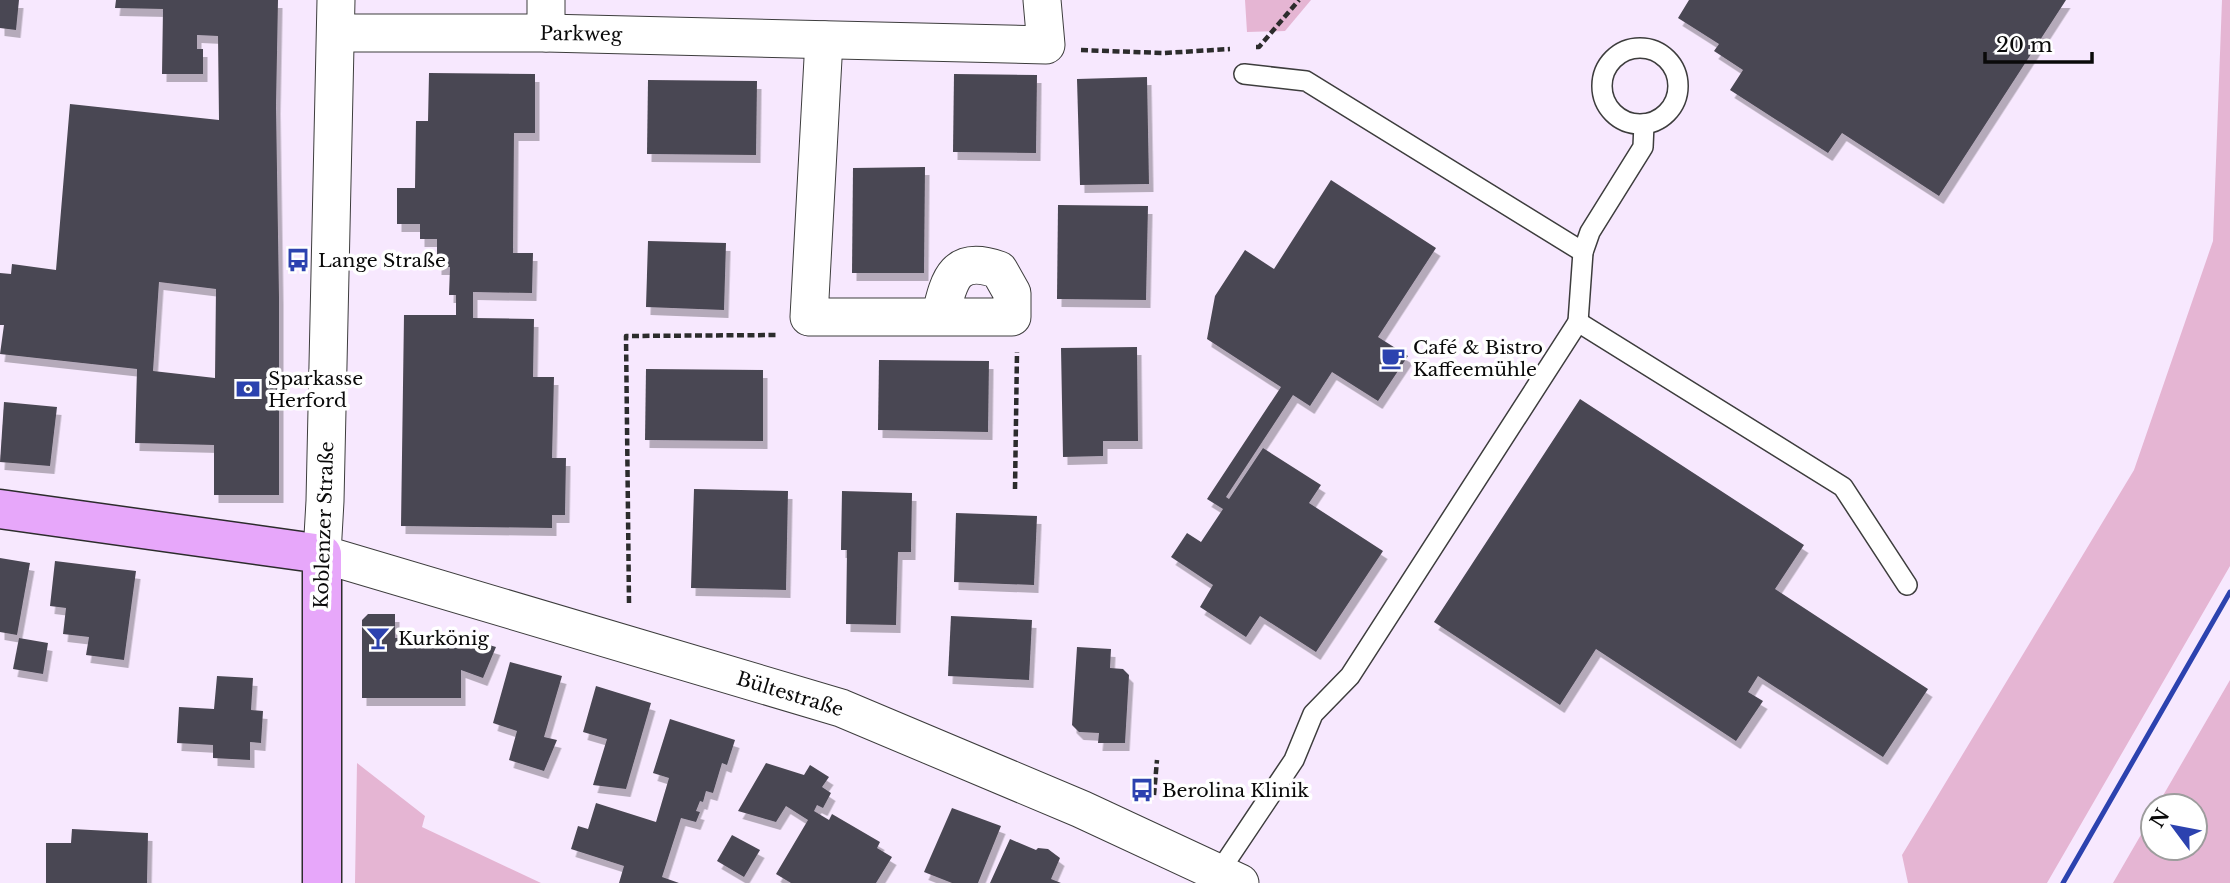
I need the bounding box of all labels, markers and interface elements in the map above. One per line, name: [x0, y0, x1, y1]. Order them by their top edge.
scale bar: [1985, 21, 2092, 65]
street label: Parkweg: [540, 22, 623, 46]
text: 20 m: [1996, 32, 2053, 58]
bus stop icon: Lange Straße: [284, 246, 312, 274]
place label: Lange Straße: [318, 249, 446, 272]
place label: Café & Bistro Kaffeemühle: [1413, 336, 1543, 381]
cafe icon: Café & Bistro Kaffeemühle: [1379, 344, 1407, 372]
place label: Sparkasse Herford: [268, 367, 363, 412]
bank icon: Sparkasse Herford: [234, 375, 262, 403]
street label: Koblenzer Straße: [310, 441, 338, 609]
bar icon: Kurkönig: [364, 624, 392, 652]
place label: Kurkönig: [398, 627, 489, 650]
street label: Bültestraße: [734, 667, 846, 721]
bus stop icon: Berolina Klinik: [1128, 776, 1156, 804]
place label: Berolina Klinik: [1162, 779, 1309, 802]
north arrow: [2139, 792, 2209, 862]
text: N: [2146, 804, 2175, 832]

